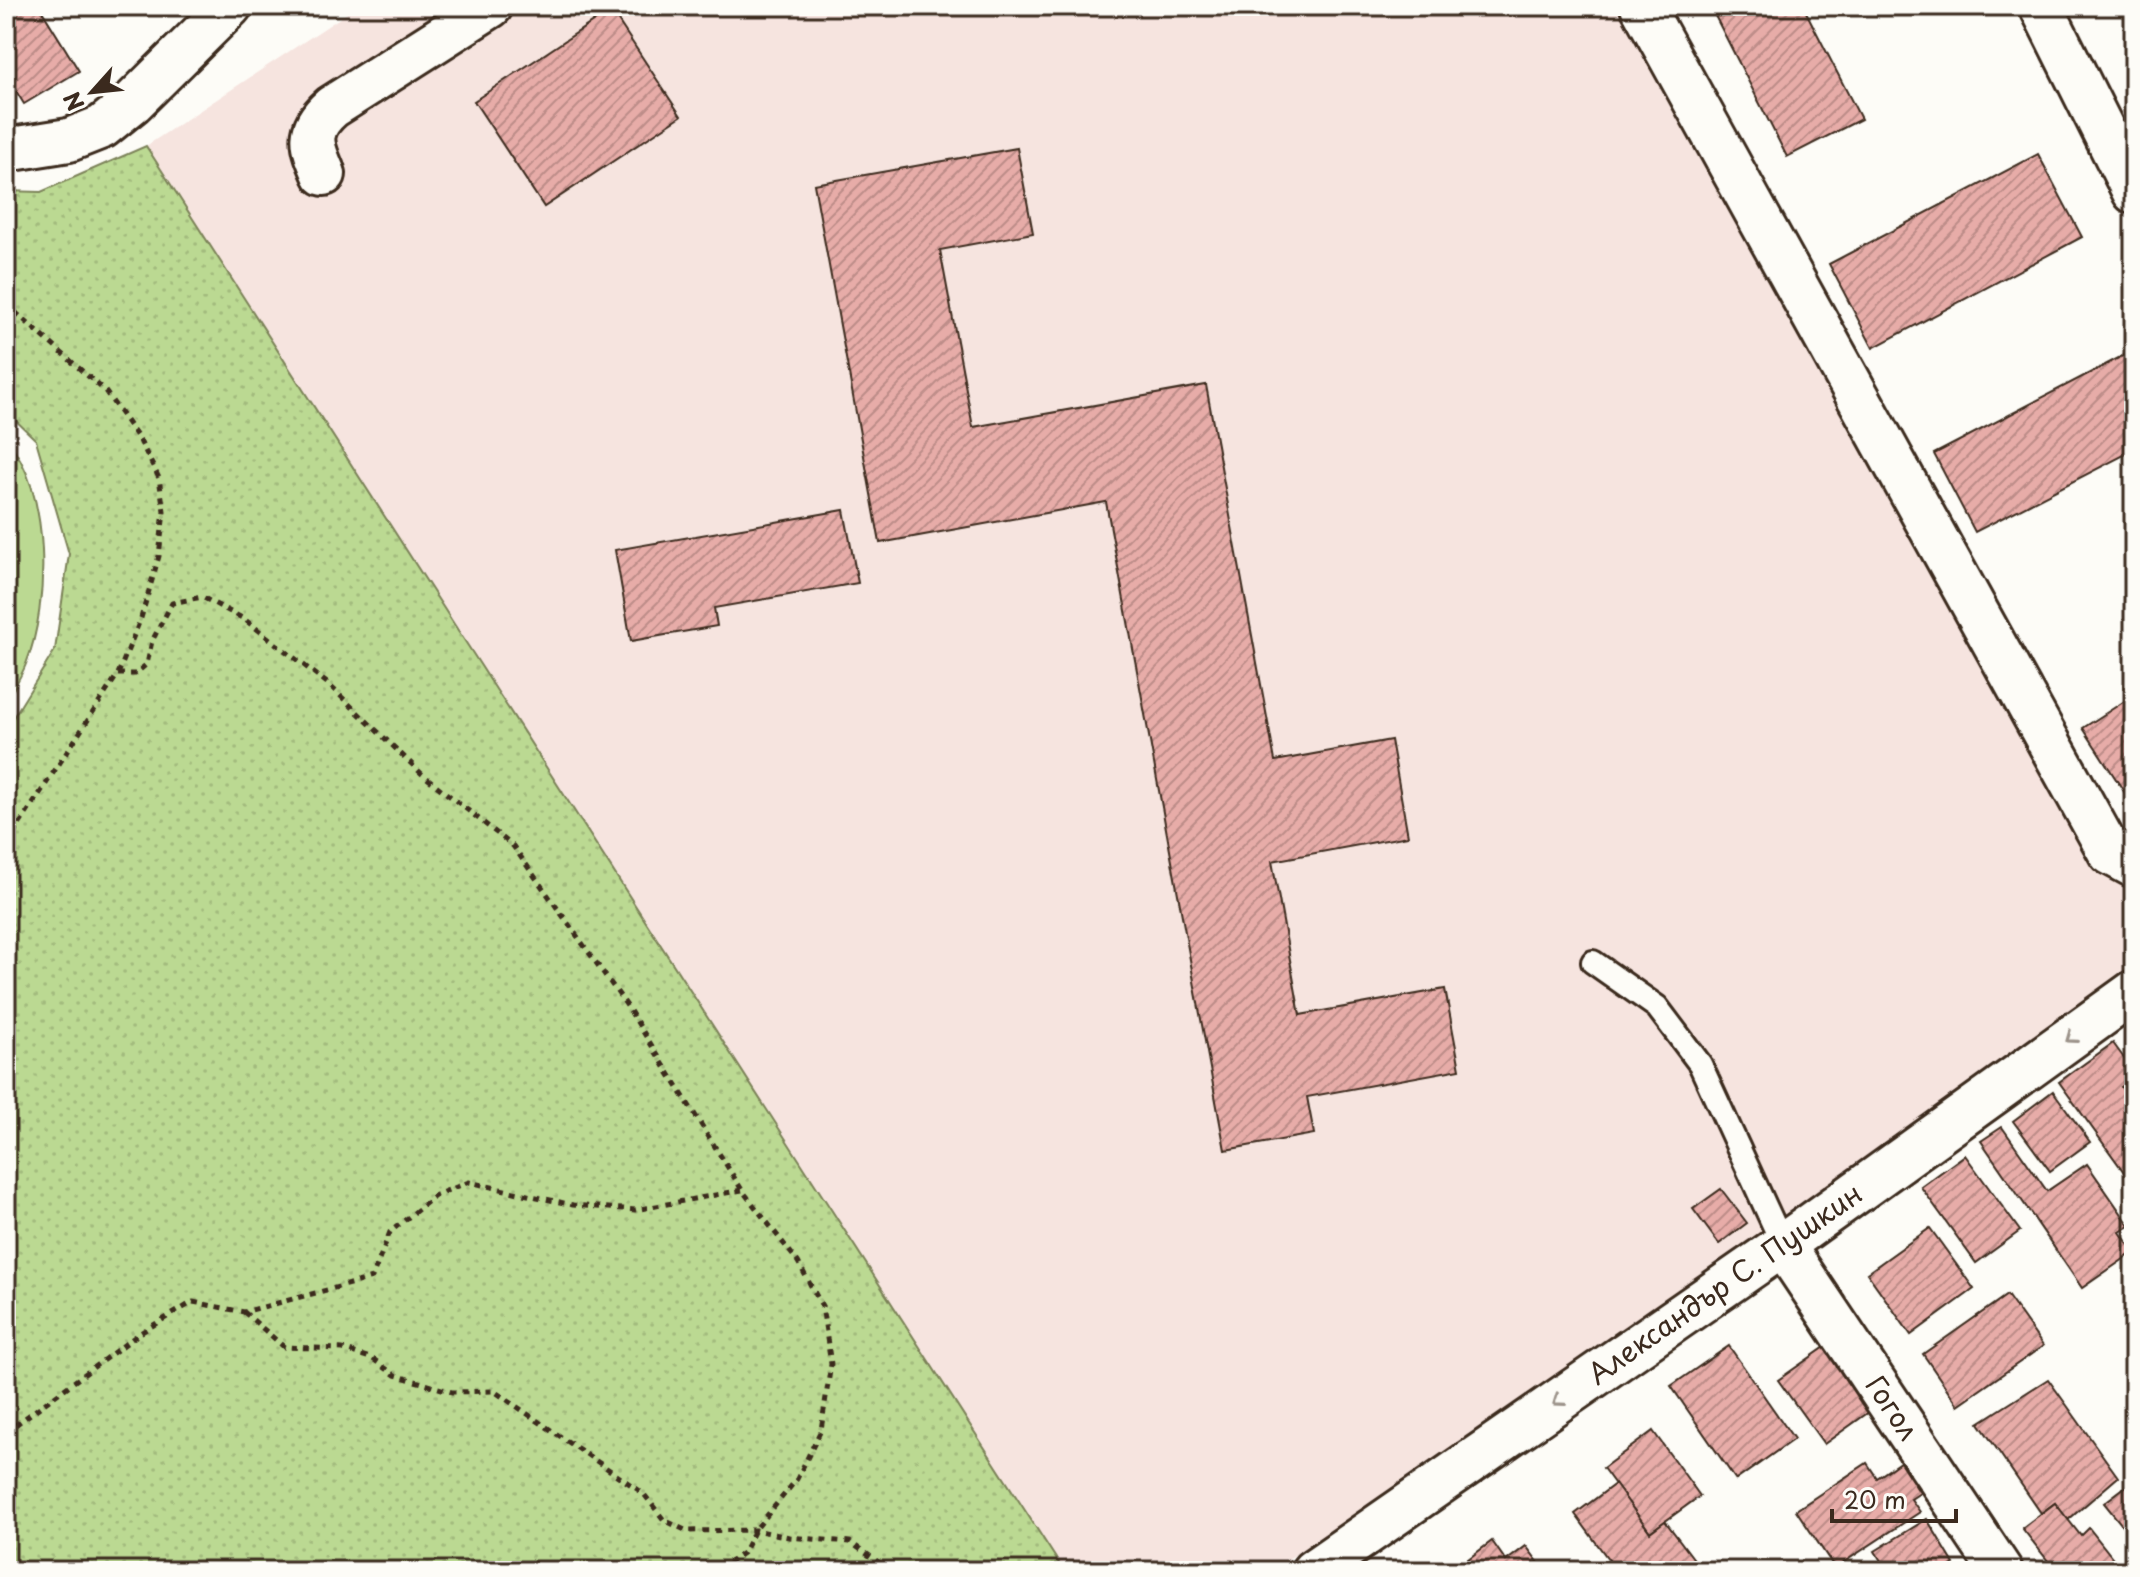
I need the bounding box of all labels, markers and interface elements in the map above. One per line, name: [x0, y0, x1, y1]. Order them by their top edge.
north arrow: [52, 52, 132, 132]
text: N: [54, 87, 92, 117]
one-way arrow: [2065, 1028, 2079, 1042]
street label: Александър С. Пушкин: [1578, 1172, 1870, 1394]
street label: Гогол: [1856, 1366, 1931, 1448]
one-way arrow: [1552, 1391, 1566, 1406]
scale bar: [1832, 1473, 1956, 1523]
text: 20 m: [1844, 1481, 1906, 1517]

